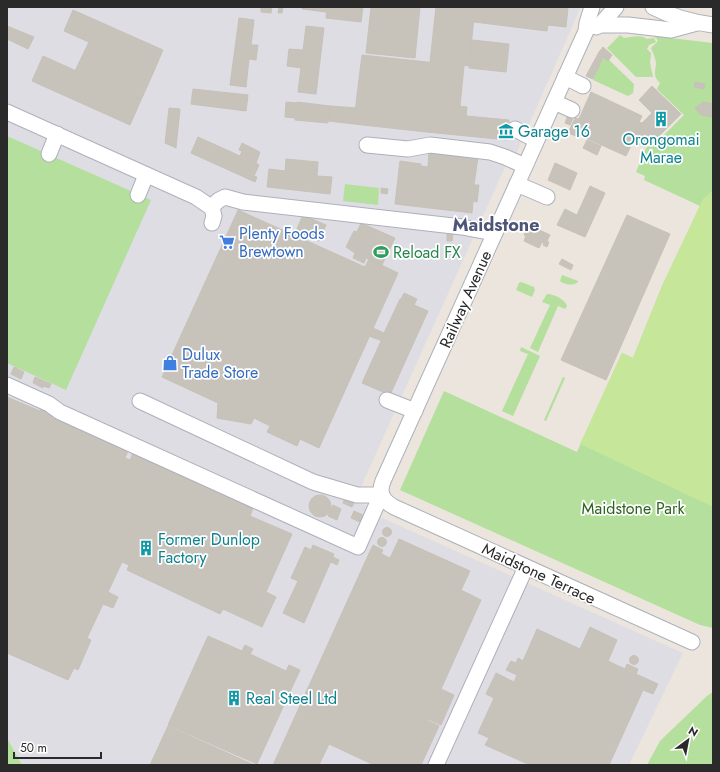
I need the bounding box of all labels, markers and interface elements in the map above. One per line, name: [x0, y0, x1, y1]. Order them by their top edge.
building icon: Orongomai Marae: [652, 110, 670, 128]
place label: Garage 16: [518, 120, 590, 143]
museum icon: Garage 16: [497, 122, 515, 140]
place label: Orongomai Marae: [622, 128, 700, 169]
district label: Maidstone: [452, 212, 540, 238]
place label: Plenty Foods Brewtown: [239, 222, 324, 263]
supermarket icon: Plenty Foods Brewtown: [218, 233, 236, 251]
place label: Reload FX: [393, 241, 461, 264]
sports icon: Reload FX: [372, 243, 390, 261]
street label: Railway Avenue: [434, 247, 497, 352]
place label: Dulux Trade Store: [182, 343, 258, 384]
shop icon: Dulux Trade Store: [161, 354, 179, 372]
park label: Maidstone Park: [582, 497, 685, 520]
place label: Former Dunlop Factory: [158, 528, 260, 569]
street label: Maidstone Terrace: [478, 537, 599, 610]
building icon: Former Dunlop Factory: [137, 539, 155, 557]
place label: Real Steel Ltd: [246, 687, 337, 710]
building icon: Real Steel Ltd: [225, 689, 243, 707]
north arrow: [668, 720, 708, 760]
text: N: [685, 722, 701, 741]
scale bar: [14, 734, 101, 760]
text: 50 m: [20, 739, 47, 757]

